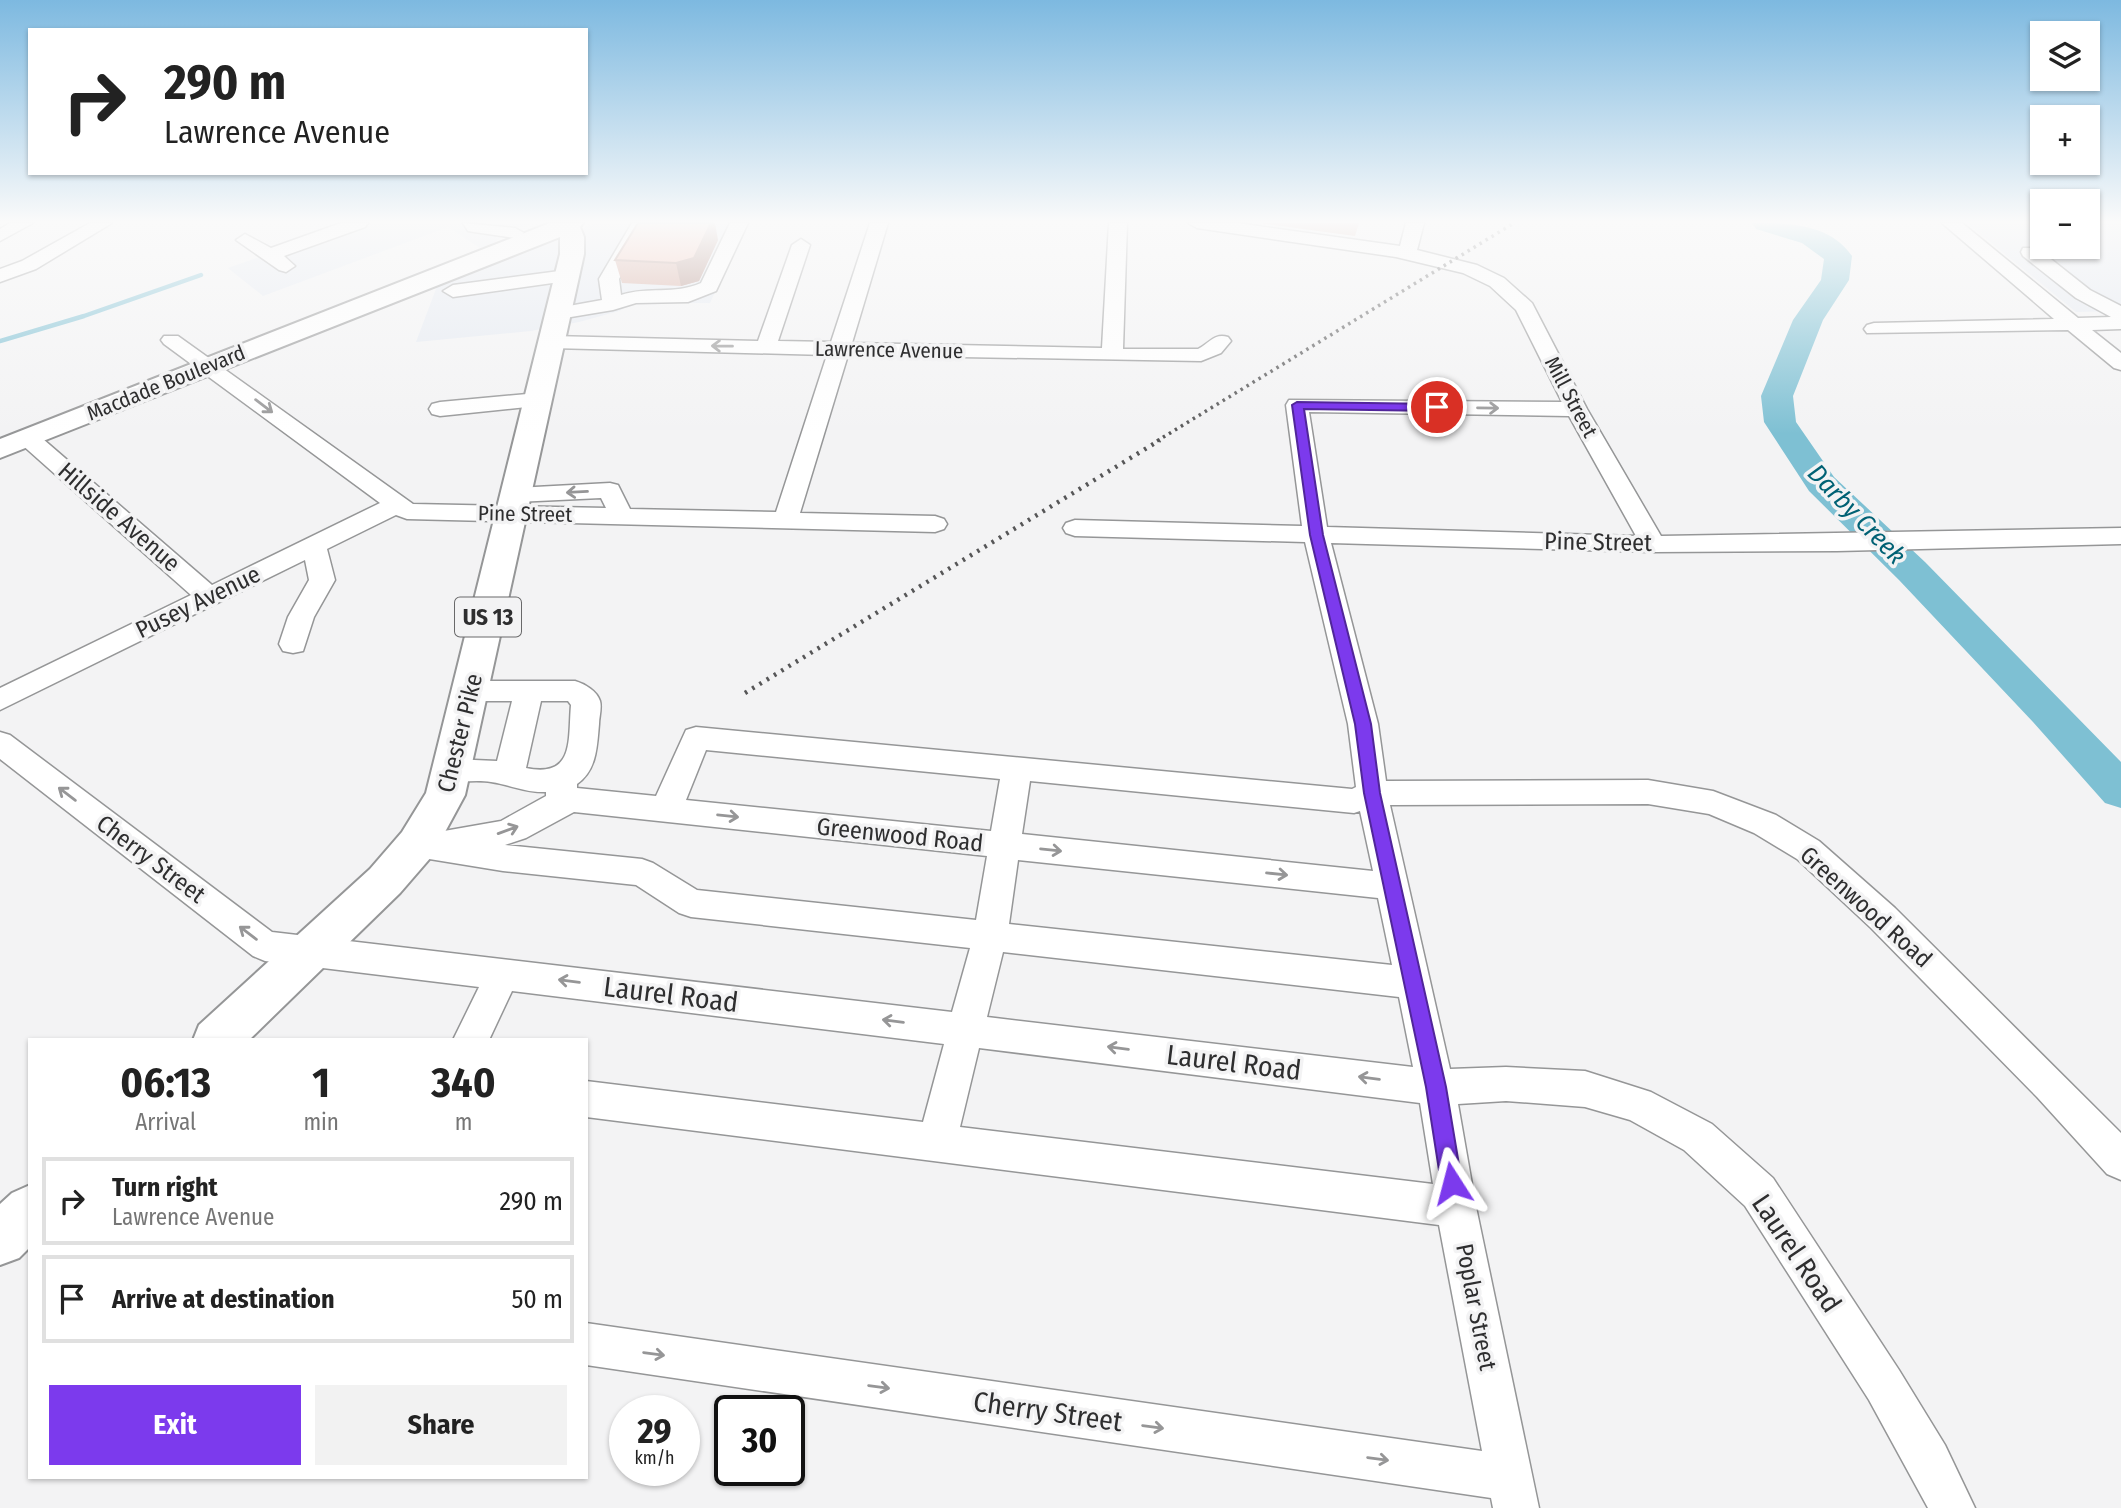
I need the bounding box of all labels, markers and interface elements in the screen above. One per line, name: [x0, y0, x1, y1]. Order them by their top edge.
map controls: [2030, 21, 2100, 259]
button: layers: [2030, 21, 2100, 91]
text: 290 m: [164, 53, 286, 112]
icon: right: [49, 56, 140, 147]
button: +: [2030, 105, 2100, 175]
text: Lawrence Avenue: [164, 113, 390, 151]
button: −: [2030, 189, 2100, 259]
street label: Lawrence Avenue: [815, 336, 963, 364]
street label: Macdade Boulevard: [83, 339, 249, 427]
one-way arrow: [711, 340, 734, 353]
street label: Mill Street: [1539, 352, 1603, 442]
pin: [1407, 377, 1467, 437]
icon: arrive: [1418, 388, 1456, 426]
one-way arrow: [254, 399, 273, 414]
one-way arrow: [1476, 401, 1499, 415]
street label: Hillside Avenue: [52, 457, 186, 577]
water label: Darby Creek: [1801, 458, 1912, 571]
one-way arrow: [566, 485, 589, 498]
street label: Pine Street: [478, 500, 572, 528]
street label: Pine Street: [1544, 527, 1652, 557]
street label: Pusey Avenue: [131, 560, 265, 644]
road number: US 13: [455, 597, 521, 636]
street label: Chester Pike: [432, 671, 488, 795]
one-way arrow: [58, 787, 77, 802]
street label: Cherry Street: [91, 809, 211, 909]
one-way arrow: [716, 810, 738, 823]
street label: Greenwood Road: [815, 812, 985, 858]
one-way arrow: [497, 823, 519, 836]
street label: Greenwood Road: [1795, 841, 1937, 973]
one-way arrow: [1039, 844, 1062, 857]
one-way arrow: [1266, 868, 1288, 881]
one-way arrow: [239, 925, 257, 940]
street label: Laurel Road: [602, 970, 740, 1019]
one-way arrow: [559, 975, 581, 988]
one-way arrow: [882, 1014, 904, 1027]
street label: Laurel Road: [1165, 1038, 1303, 1087]
one-way arrow: [1108, 1042, 1130, 1055]
text: 06:13: [120, 1058, 211, 1108]
text: 1: [312, 1058, 330, 1108]
text: 340: [431, 1058, 496, 1108]
one-way arrow: [1358, 1072, 1380, 1085]
text: Arrival: [135, 1108, 196, 1136]
text: min: [303, 1108, 339, 1136]
text: m: [455, 1108, 472, 1136]
position arrow: [1415, 1146, 1489, 1220]
text: Turn right: [112, 1172, 218, 1203]
icon: right: [53, 1182, 91, 1220]
text: 290 m: [499, 1186, 563, 1217]
street label: Laurel Road: [1745, 1188, 1848, 1319]
text: Lawrence Avenue: [112, 1203, 274, 1231]
street label: Poplar Street: [1450, 1241, 1502, 1373]
icon: arrive: [53, 1280, 91, 1318]
text: Arrive at destination: [112, 1284, 335, 1315]
text: 50 m: [511, 1284, 563, 1315]
one-way arrow: [642, 1348, 665, 1361]
one-way arrow: [867, 1381, 890, 1394]
button: Exit: [49, 1385, 301, 1465]
button: Share: [315, 1385, 567, 1465]
street label: Cherry Street: [971, 1385, 1125, 1438]
speed limit sign: 30: [714, 1395, 805, 1486]
text: 29: [637, 1410, 672, 1452]
one-way arrow: [1141, 1420, 1163, 1433]
text: km/h: [634, 1447, 675, 1469]
one-way arrow: [1366, 1453, 1389, 1466]

